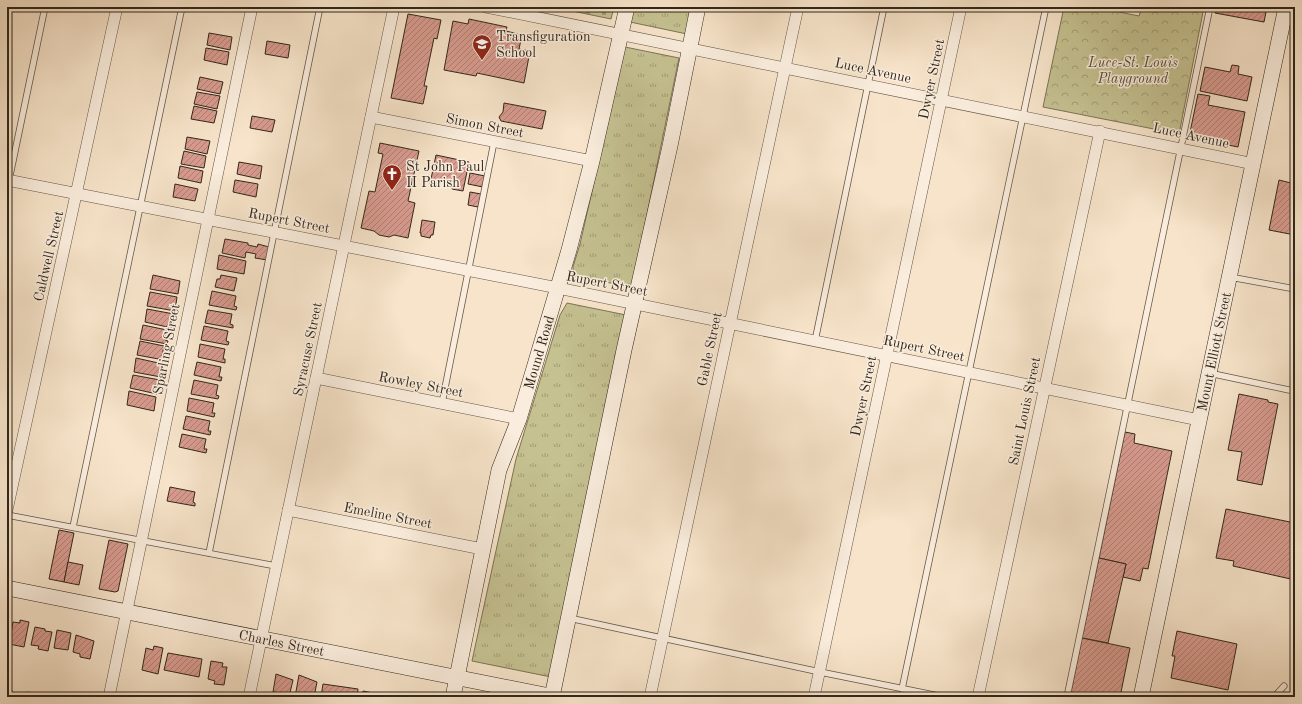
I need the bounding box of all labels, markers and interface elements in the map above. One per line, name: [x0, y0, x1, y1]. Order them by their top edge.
place label: Transfiguration School: [496, 30, 591, 60]
school or university icon: Transfiguration School: [471, 33, 493, 61]
street label: Dwyer Street: [917, 38, 947, 121]
street label: Luce Avenue: [833, 56, 912, 86]
park label: Luce-St. Louis Playground: [1087, 56, 1178, 87]
street label: Simon Street: [445, 112, 525, 140]
street label: Luce Avenue: [1151, 121, 1230, 151]
place label: St John Paul II Parish: [406, 160, 484, 190]
church icon: St John Paul II Parish: [381, 163, 403, 191]
street label: Rupert Street: [247, 206, 331, 236]
street label: Caldwell Street: [32, 209, 66, 303]
street label: Rupert Street: [565, 269, 649, 299]
street label: Mount Elliott Street: [1195, 291, 1234, 413]
street label: Syracuse Street: [291, 301, 325, 398]
street label: Sparling Street: [151, 302, 183, 396]
street label: Gable Street: [695, 311, 725, 388]
street label: Mound Road: [522, 314, 557, 391]
street label: Rupert Street: [882, 334, 966, 364]
street label: Dwyer Street: [849, 355, 879, 438]
street label: Saint Louis Street: [1007, 356, 1043, 467]
street label: Rowley Street: [377, 370, 465, 400]
street label: Emeline Street: [342, 501, 433, 531]
street label: Charles Street: [237, 628, 326, 659]

